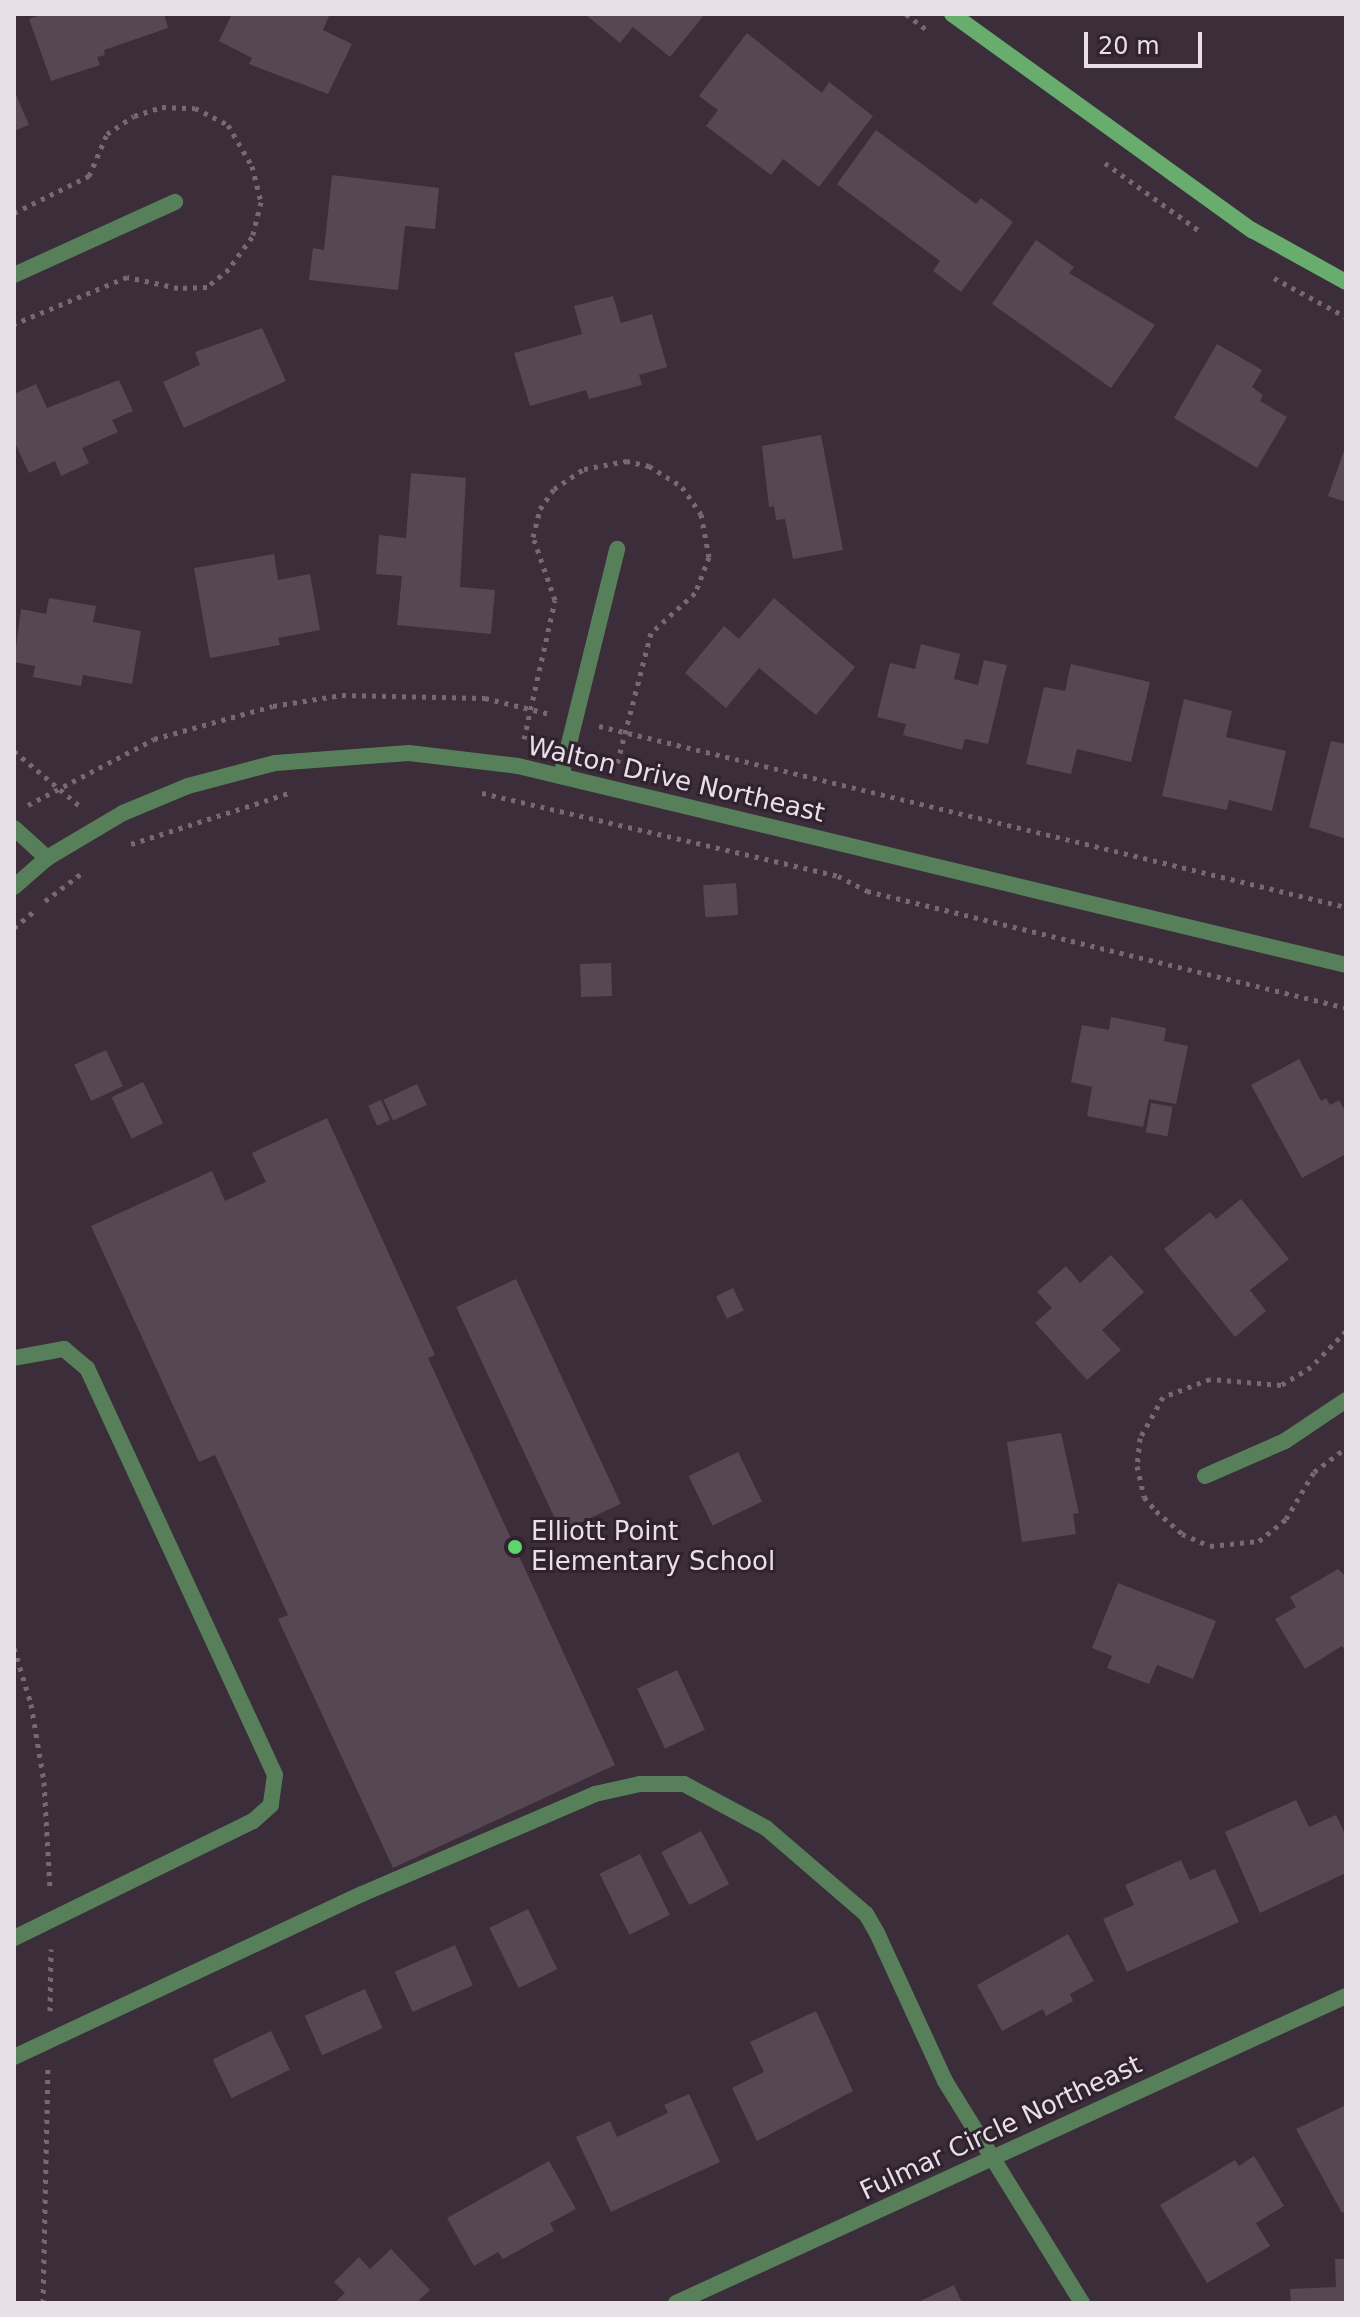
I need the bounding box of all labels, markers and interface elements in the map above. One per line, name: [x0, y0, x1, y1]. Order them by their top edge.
scale bar: [1088, 16, 1206, 66]
text: 20 m: [1098, 32, 1160, 60]
street label: Walton Drive Northeast: [524, 731, 828, 829]
place label: Elliott Point Elementary School: [531, 1516, 775, 1578]
marker: Elliott Point Elementary School: [506, 1538, 524, 1556]
street label: Fulmar Circle Northeast: [855, 2049, 1147, 2207]

